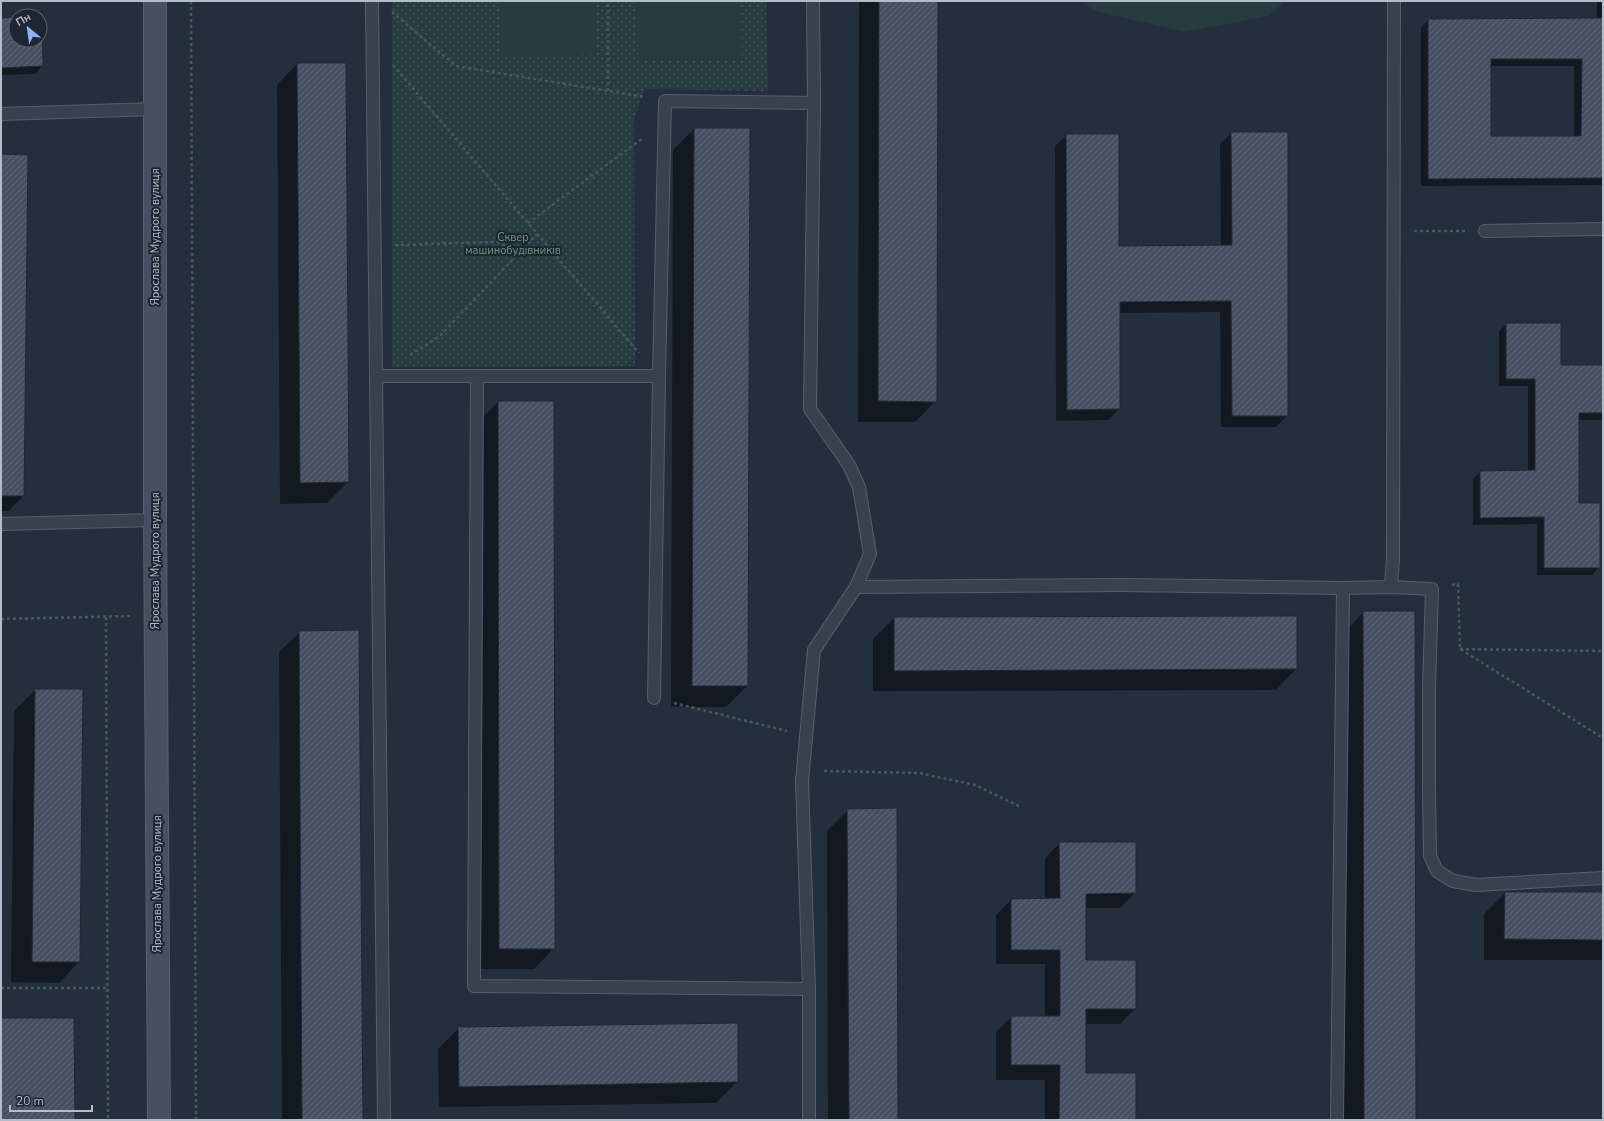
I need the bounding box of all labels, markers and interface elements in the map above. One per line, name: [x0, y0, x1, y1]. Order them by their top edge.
north arrow: [8, 8, 48, 48]
text: Пн: [13, 9, 34, 30]
street label: Ярослава Мудрого вулиця: [148, 168, 163, 306]
park label: Сквер машинобудівників: [465, 230, 561, 258]
street label: Ярослава Мудрого вулиця: [148, 492, 163, 630]
street label: Ярослава Мудрого вулиця: [150, 815, 165, 953]
scale bar: [10, 1087, 92, 1113]
text: 20 m: [16, 1093, 44, 1109]

